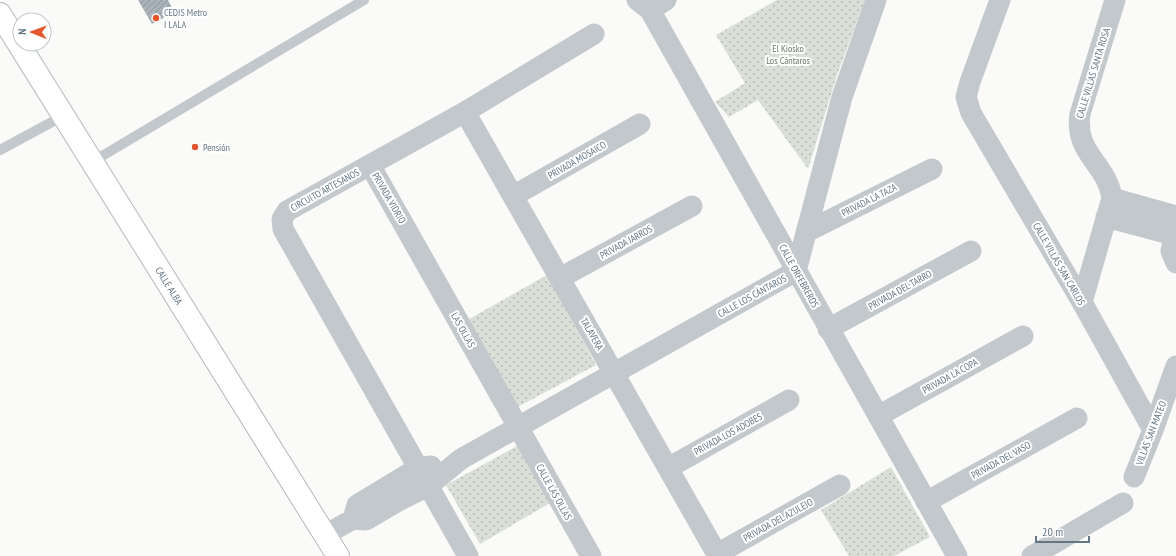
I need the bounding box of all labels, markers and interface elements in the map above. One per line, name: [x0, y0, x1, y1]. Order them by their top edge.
place label: CEDIS Metro I LALA: [164, 6, 207, 31]
north arrow: [12, 12, 52, 52]
marker: CEDIS Metro I LALA: [151, 13, 161, 23]
street label: CALLE VILLAS SANTA ROSA: [1073, 26, 1113, 120]
text: N: [15, 29, 29, 35]
park label: El Kiosko Los Cántaros: [766, 42, 810, 67]
street label: PRIVADA MOSAICO: [546, 138, 609, 182]
place label: Pensión: [203, 141, 230, 154]
marker: Pensión: [190, 142, 200, 152]
street label: CIRCUITO ARTESANOS: [288, 166, 362, 214]
street label: PRIVADA VIDRIO: [369, 170, 409, 226]
street label: PRIVADA LA TAZA: [839, 180, 899, 219]
street label: CALLE VILLAS SAN CARLOS: [1030, 220, 1088, 308]
street label: PRIVADA JARROS: [597, 222, 655, 262]
street label: CALLE ORFEBREROS: [776, 242, 822, 310]
street label: CALLE ALBA: [153, 264, 186, 307]
street label: PRIVADA DEL TARRO: [866, 267, 935, 313]
street label: CALLE LOS CÁNTAROS: [715, 272, 789, 320]
street label: LAS OLLAS: [448, 310, 478, 350]
street label: TALAVERA: [578, 315, 607, 353]
street label: PRIVADA LA COPA: [920, 355, 980, 397]
street label: VILLAS SAN MATEO: [1132, 399, 1169, 468]
street label: PRIVADA LOS ADOBES: [692, 410, 764, 458]
street label: PRIVADA DEL VASO: [969, 438, 1034, 482]
street label: CALLE LAS OLLAS: [533, 462, 575, 522]
street label: PRIVADA DEL AZULEJO: [741, 495, 816, 545]
scale bar: [1036, 518, 1089, 544]
text: 20 m: [1042, 524, 1063, 539]

